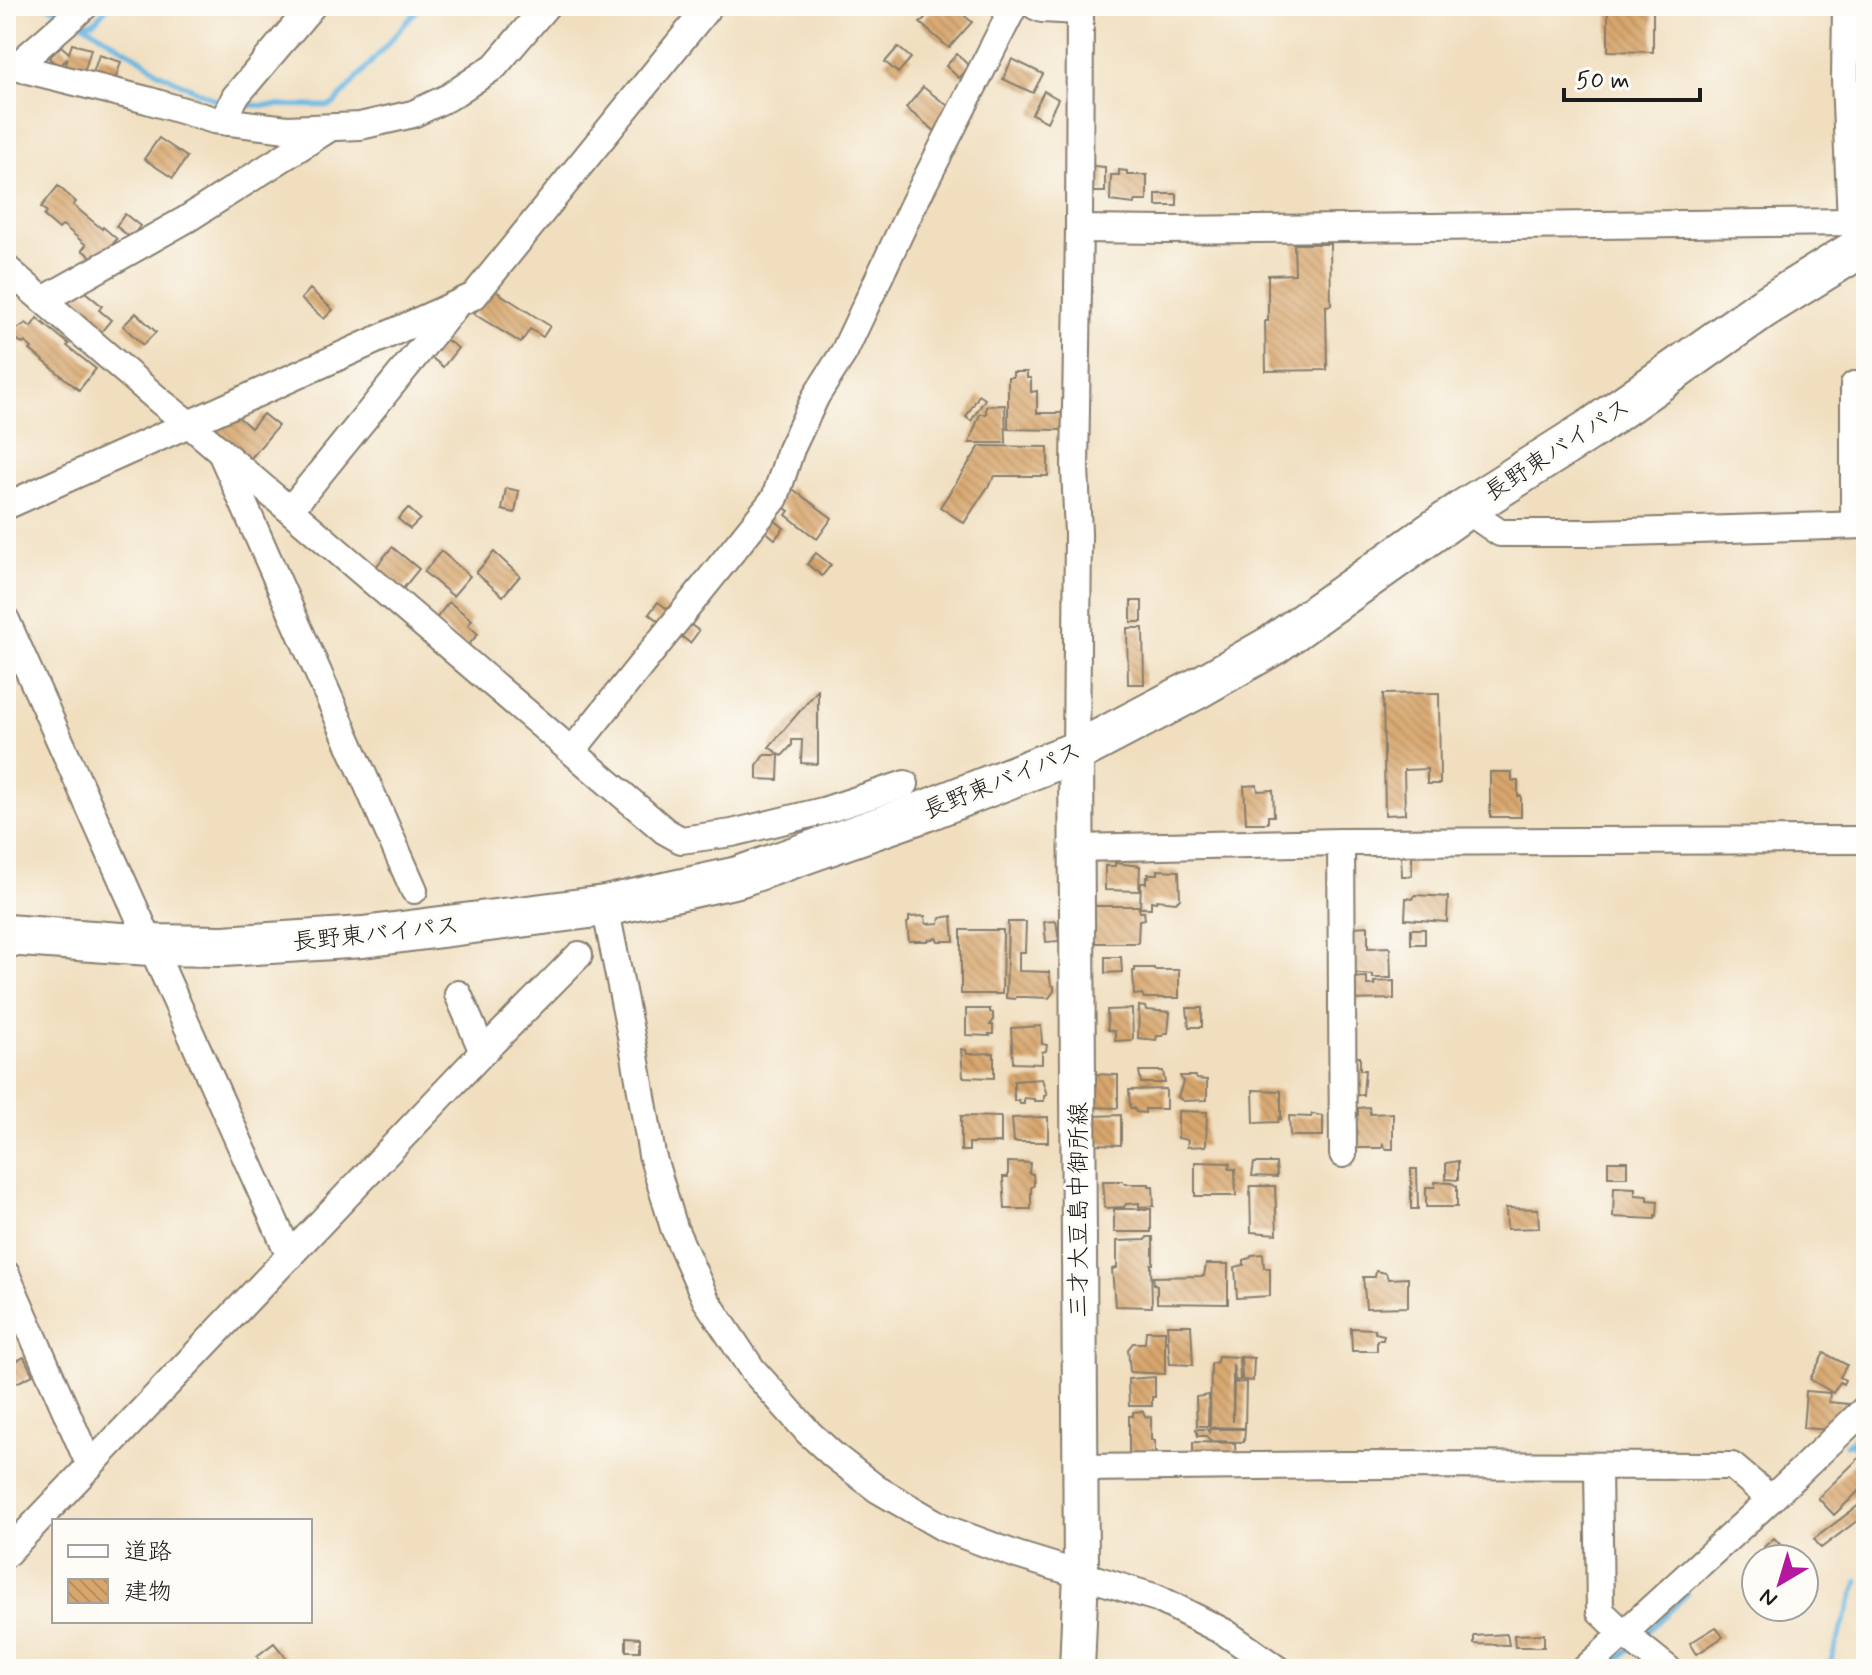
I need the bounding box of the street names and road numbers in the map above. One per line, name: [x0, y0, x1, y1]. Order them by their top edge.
street label: 長野東バイパス: [1479, 392, 1637, 509]
street label: 長野東バイパス: [919, 736, 1086, 827]
street label: 長野東バイパス: [291, 910, 461, 959]
street label: 三才大豆島中御所線: [1064, 1102, 1095, 1318]

